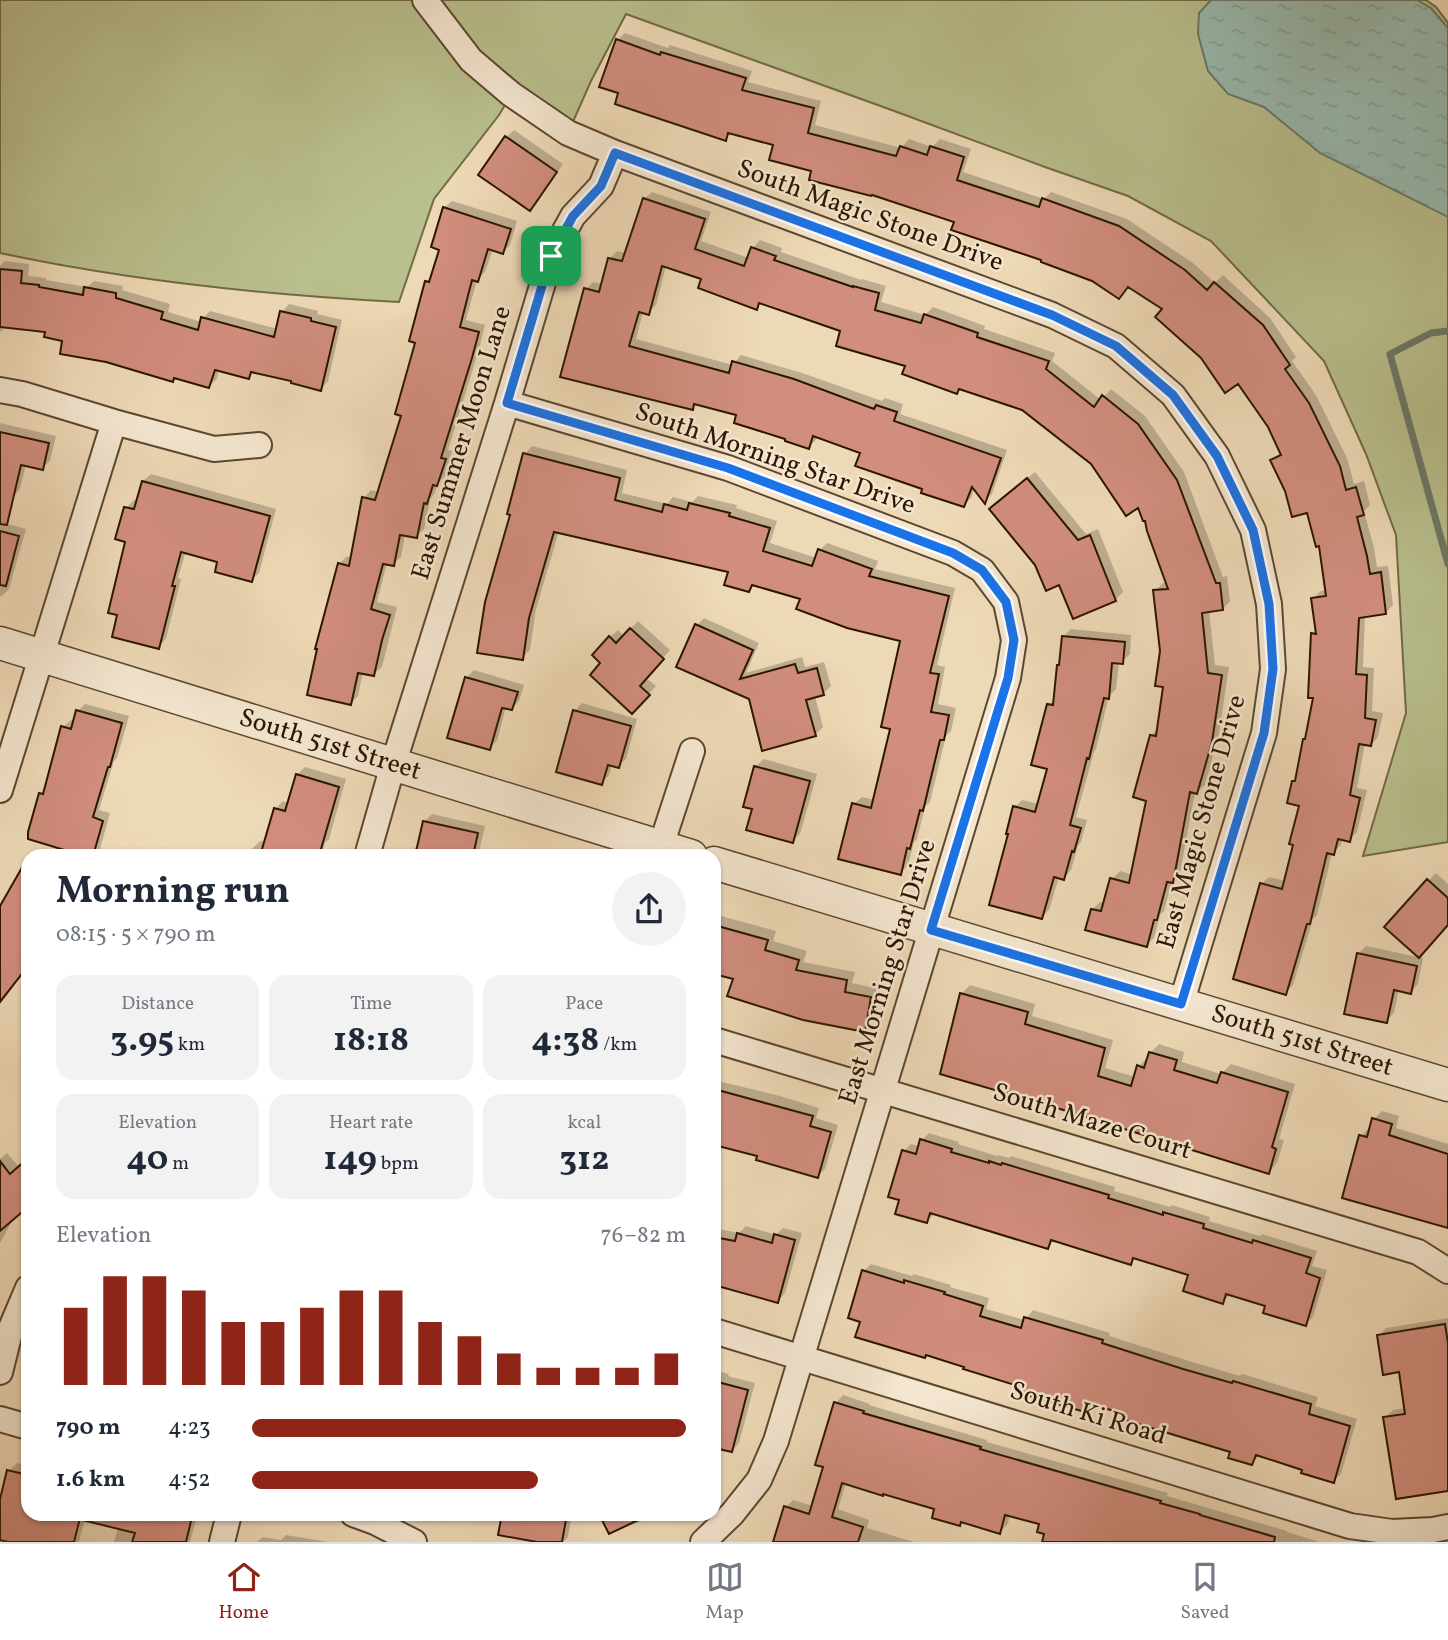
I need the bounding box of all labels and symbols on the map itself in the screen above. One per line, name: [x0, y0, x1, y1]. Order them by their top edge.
street label: South Magic Stone Drive: [732, 151, 1008, 281]
pin: [521, 226, 581, 286]
street label: East Summer Moon Lane: [403, 302, 521, 584]
street label: South Morning Star Drive: [630, 394, 920, 524]
street label: East Magic Stone Drive: [1148, 691, 1256, 953]
street label: South 51st Street: [234, 700, 426, 790]
street label: East Morning Star Drive: [830, 835, 946, 1109]
street label: South 51st Street: [1206, 996, 1398, 1086]
street label: South Maze Court: [988, 1075, 1196, 1169]
street label: South Ki Road: [1005, 1373, 1171, 1455]

